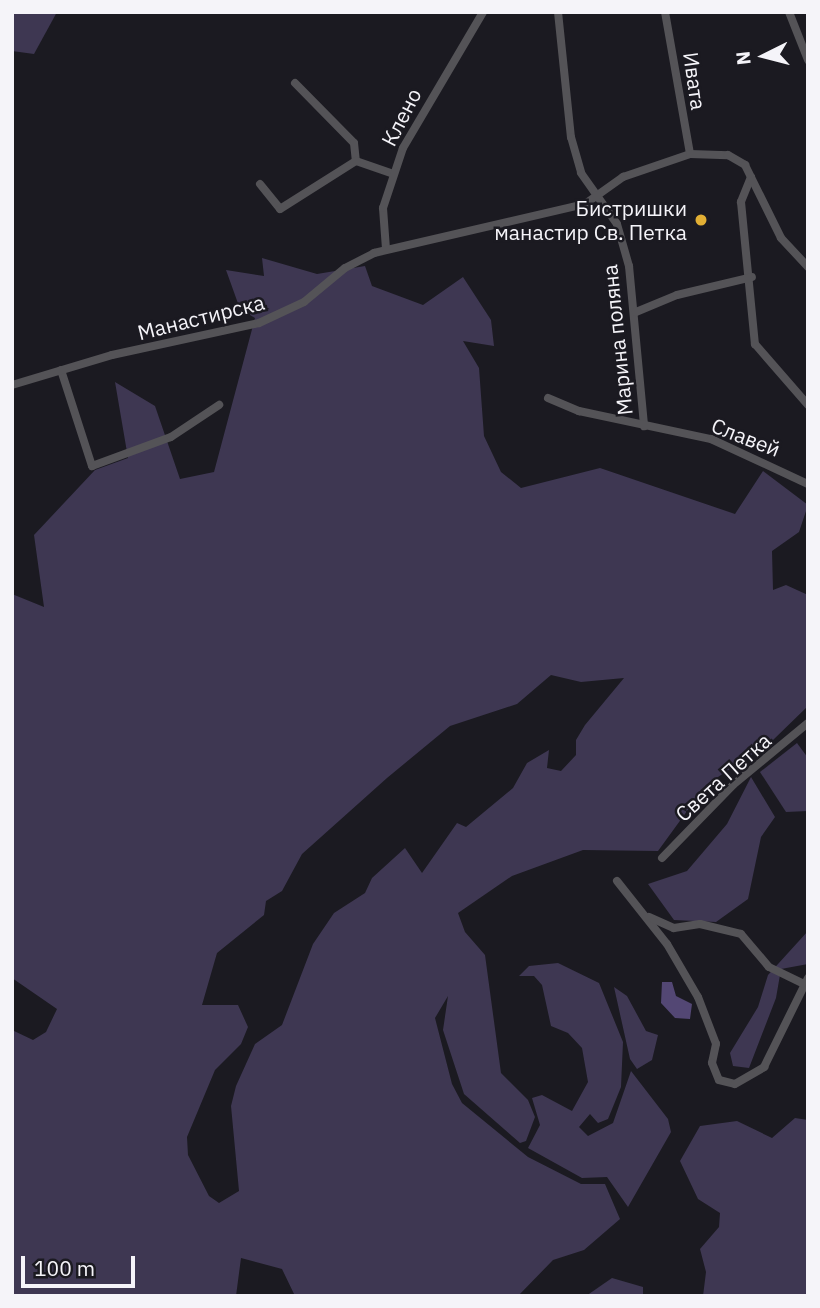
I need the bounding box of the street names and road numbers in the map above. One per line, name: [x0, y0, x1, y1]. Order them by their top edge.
street label: Ивата: [678, 50, 712, 112]
street label: Клено: [376, 84, 426, 150]
street label: Марина поляна: [597, 263, 637, 417]
street label: Манастирска: [135, 289, 267, 345]
street label: Славей: [708, 412, 784, 462]
street label: Света Петка: [670, 727, 776, 827]

